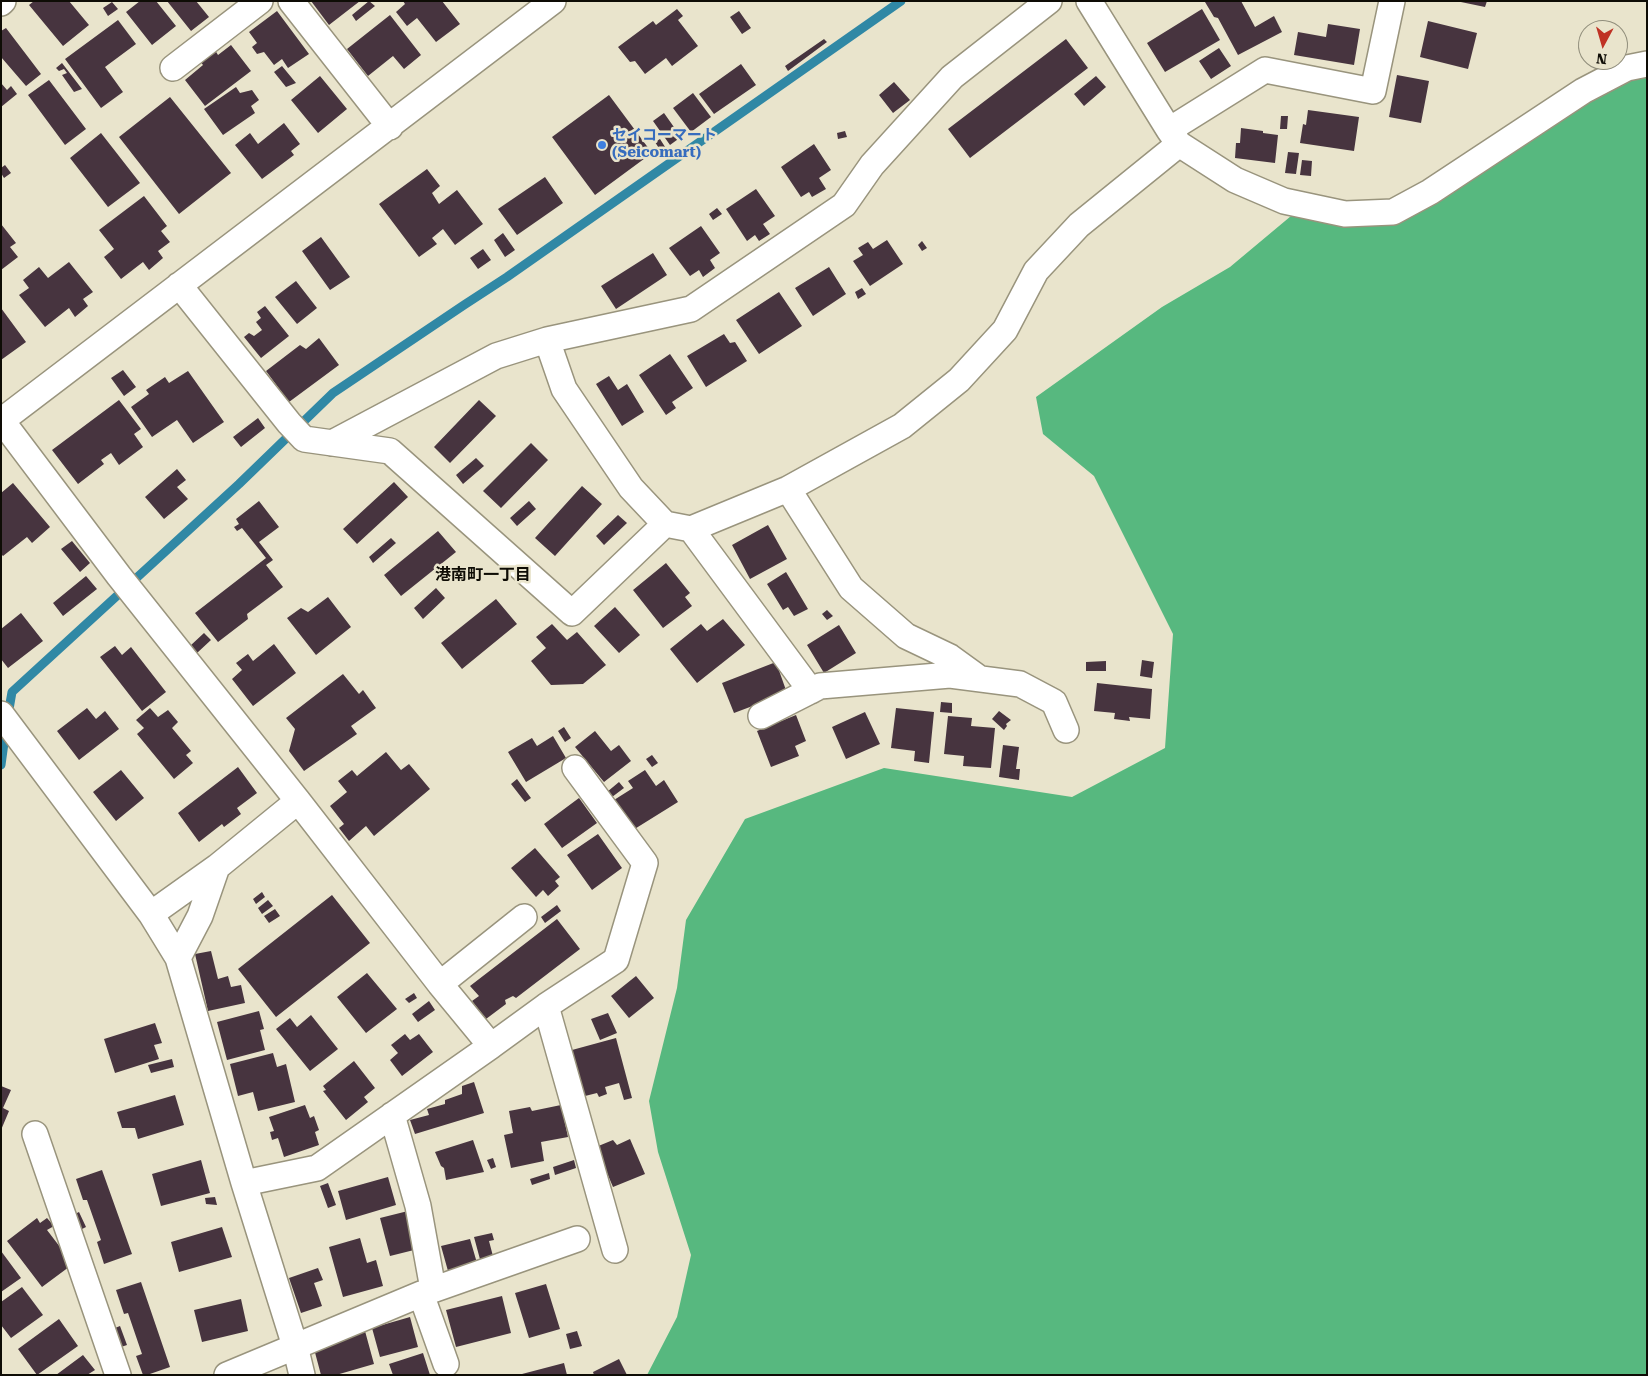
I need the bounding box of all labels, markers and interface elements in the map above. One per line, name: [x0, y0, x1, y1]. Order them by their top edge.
north arrow: [1578, 20, 1628, 70]
text: N: [1595, 50, 1608, 67]
place label: セイコーマート (Seicomart): [612, 127, 717, 162]
marker: セイコーマート (Seicomart): [596, 139, 608, 151]
district label: 港南町一丁目: [435, 565, 531, 585]

